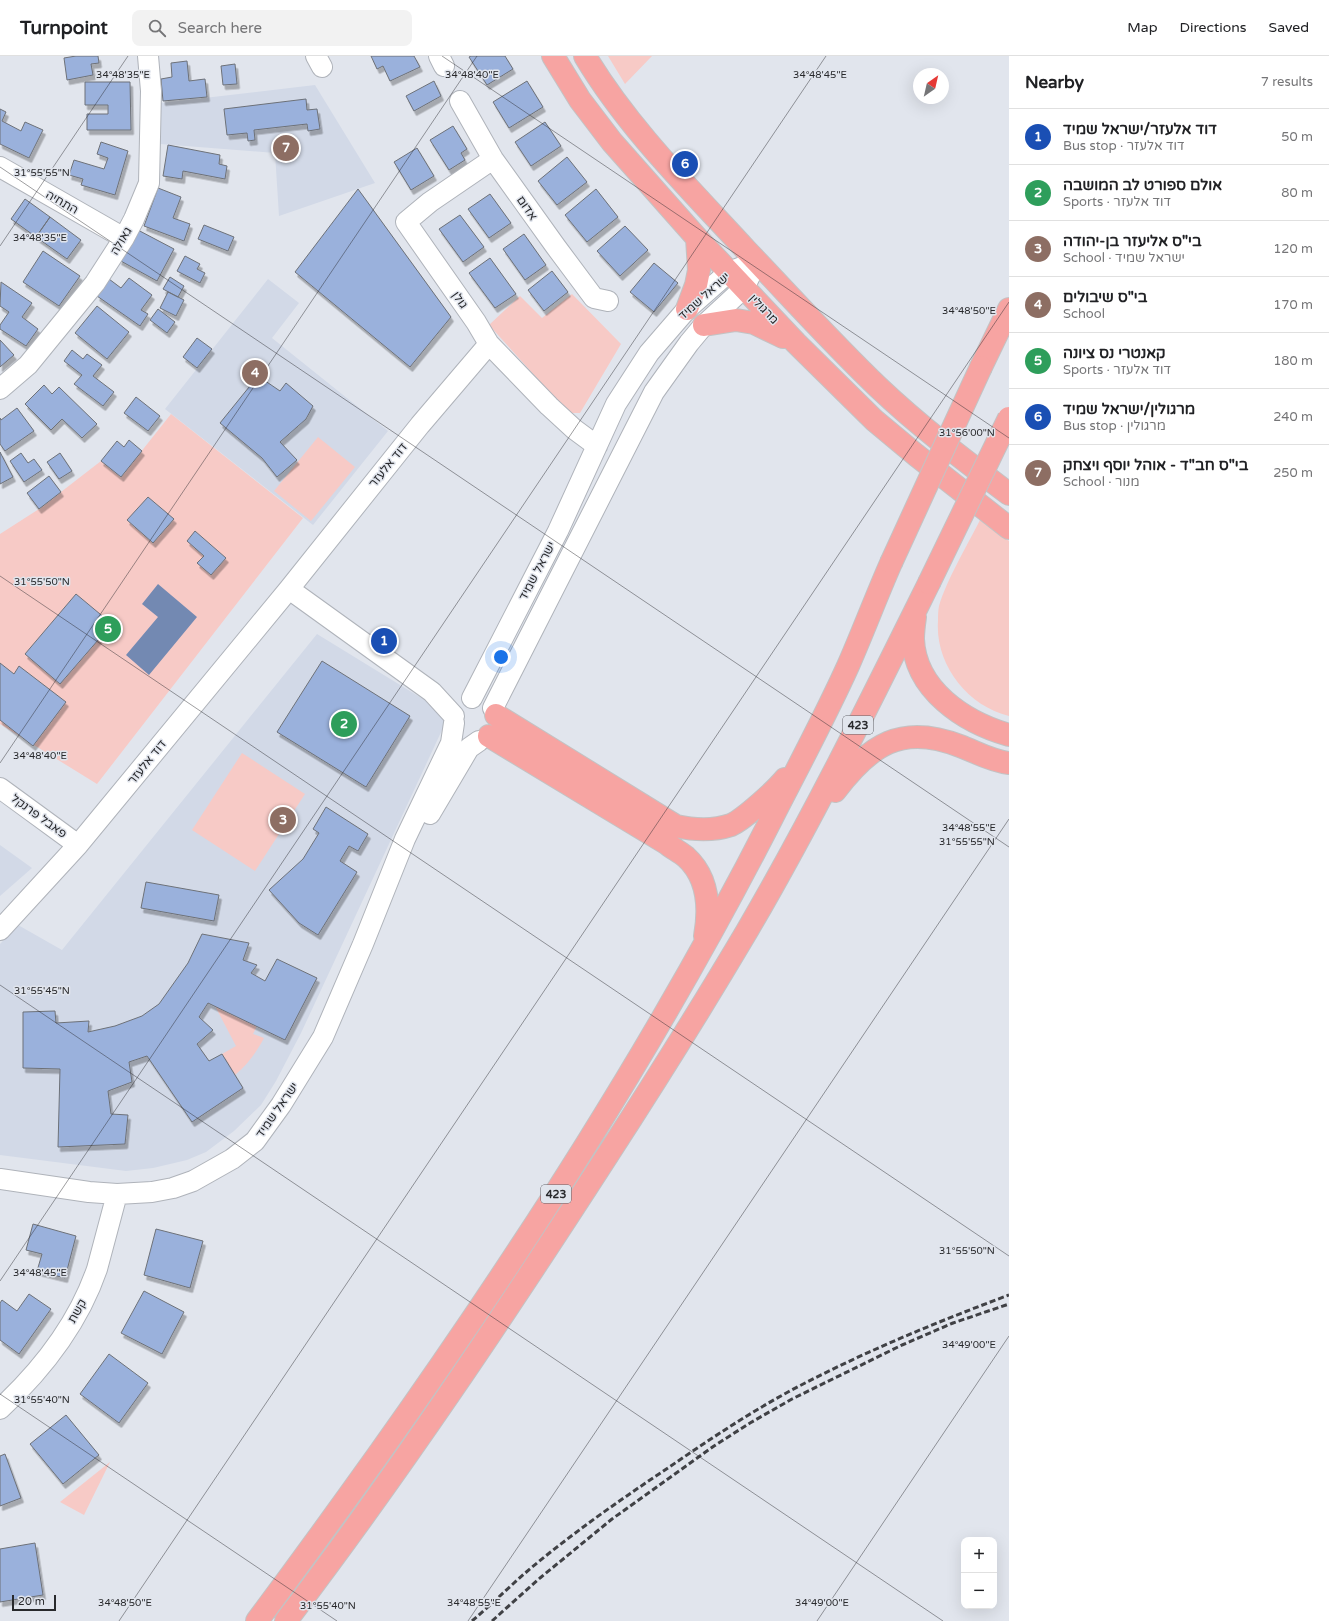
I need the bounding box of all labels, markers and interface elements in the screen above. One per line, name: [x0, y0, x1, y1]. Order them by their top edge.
search box: [132, 10, 412, 46]
text: Turnpoint: [20, 17, 108, 39]
icon: search: [146, 17, 168, 39]
text: Search here: [178, 19, 262, 37]
text: Map: [1127, 19, 1158, 36]
text: Directions: [1180, 19, 1247, 36]
text: Saved: [1269, 19, 1309, 36]
north arrow: [913, 68, 949, 104]
text: 34°48'35"E: [96, 69, 150, 81]
text: 34°48'40"E: [445, 69, 499, 81]
text: 34°48'45"E: [793, 69, 847, 81]
text: Nearby: [1025, 72, 1084, 93]
text: 7 results: [1261, 74, 1313, 90]
text: דוד אלעזר/ישראל שמיד: [1063, 120, 1217, 138]
text: 1: [1034, 129, 1042, 145]
text: 50 m: [1281, 129, 1313, 145]
pin: 7: [273, 133, 299, 163]
text: Bus stop · דוד אלעזר: [1063, 138, 1185, 154]
pin: 6: [672, 149, 698, 179]
text: 31°55'55"N: [14, 167, 70, 179]
text: אולם ספורט לב המושבה: [1063, 176, 1222, 194]
text: 2: [1034, 185, 1042, 201]
text: 80 m: [1281, 185, 1313, 201]
street label: התחיה: [43, 187, 81, 217]
street label: אדום: [514, 193, 540, 223]
text: Sports · דוד אלעזר: [1063, 194, 1171, 210]
street label: גאולה: [107, 224, 135, 258]
text: 34°48'35"E: [13, 232, 67, 244]
text: בי"ס אליעזר בן-יהודה: [1063, 232, 1202, 250]
text: 3: [1034, 241, 1042, 257]
text: 120 m: [1273, 241, 1313, 257]
text: School · ישראל שמיד: [1063, 250, 1185, 266]
street label: ישראל שמיד: [675, 269, 733, 323]
text: בי"ס שיבולים: [1063, 288, 1147, 306]
street label: גולן: [449, 289, 471, 311]
street label: מרגולין: [746, 291, 782, 327]
text: 4: [1034, 297, 1042, 313]
text: 170 m: [1273, 297, 1313, 313]
text: 34°48'50"E: [942, 305, 996, 317]
text: School: [1063, 306, 1105, 322]
text: קאנטרי נס ציונה: [1063, 344, 1166, 362]
text: 5: [1034, 353, 1042, 369]
text: 180 m: [1273, 353, 1313, 369]
pin: 4: [242, 358, 268, 388]
text: Sports · דוד אלעזר: [1063, 362, 1171, 378]
text: מרגולין/ישראל שמיד: [1063, 400, 1195, 418]
text: 6: [1034, 409, 1042, 425]
text: 240 m: [1273, 409, 1313, 425]
text: Bus stop · מרגולין: [1063, 418, 1166, 434]
text: 31°56'00"N: [939, 427, 995, 439]
street label: דוד אלעזר: [366, 440, 410, 490]
text: בי"ס חב"ד - אוהל יוסף ויצחק: [1063, 456, 1248, 474]
text: 7: [1034, 465, 1042, 481]
text: 250 m: [1273, 465, 1313, 481]
text: School · מנור: [1063, 474, 1139, 490]
street label: ישראל שמיד: [516, 539, 558, 603]
text: 31°55'50"N: [14, 576, 70, 588]
pin: 5: [95, 614, 121, 644]
pin: 1: [371, 626, 397, 656]
your location: [491, 647, 511, 667]
pin: 2: [331, 709, 357, 739]
road number: 423: [843, 716, 873, 734]
street label: דוד אלעזר: [125, 737, 169, 787]
text: 34°48'40"E: [13, 750, 67, 762]
street label: פאבל פרנקל: [8, 791, 70, 841]
pin: 3: [270, 805, 296, 835]
text: 34°48'55"E: [942, 822, 996, 834]
text: 31°55'55"N: [939, 836, 995, 848]
text: 31°55'45"N: [14, 985, 70, 997]
street label: ישראל שמיד: [253, 1080, 301, 1140]
road number: 423: [541, 1185, 571, 1203]
text: 31°55'50"N: [939, 1245, 995, 1257]
text: 34°48'45"E: [13, 1267, 67, 1279]
street label: קשת: [65, 1297, 89, 1325]
text: 34°49'00"E: [942, 1339, 996, 1351]
text: 31°55'40"N: [14, 1394, 70, 1406]
map controls: [961, 1537, 997, 1609]
button: +: [961, 1537, 997, 1573]
button: −: [961, 1573, 997, 1609]
scale bar: [12, 1593, 56, 1612]
text: 20 m: [18, 1595, 45, 1608]
text: 34°48'50"E: [98, 1597, 152, 1609]
text: 34°48'55"E: [447, 1597, 501, 1609]
text: 34°49'00"E: [795, 1597, 849, 1609]
text: 31°55'40"N: [300, 1600, 356, 1612]

